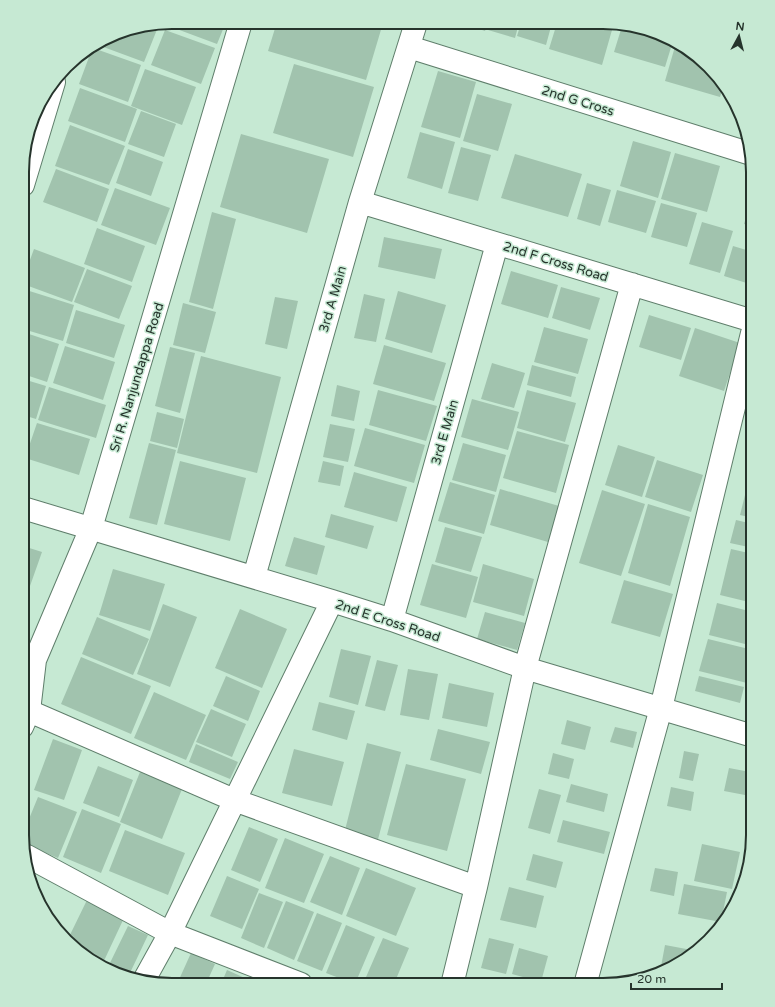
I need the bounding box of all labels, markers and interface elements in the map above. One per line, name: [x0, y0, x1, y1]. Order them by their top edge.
north arrow: [719, 16, 759, 56]
text: N: [735, 20, 745, 34]
street label: 2nd G Cross: [540, 82, 616, 120]
street label: 2nd F Cross Road: [501, 238, 610, 286]
street label: 3rd A Main: [316, 264, 350, 334]
street label: Sri R. Nanjundappa Road: [107, 301, 167, 454]
street label: 3rd E Main: [428, 398, 462, 467]
street label: 2nd E Cross Road: [333, 596, 442, 645]
scale bar: [631, 965, 722, 991]
text: 20 m: [637, 972, 666, 986]

